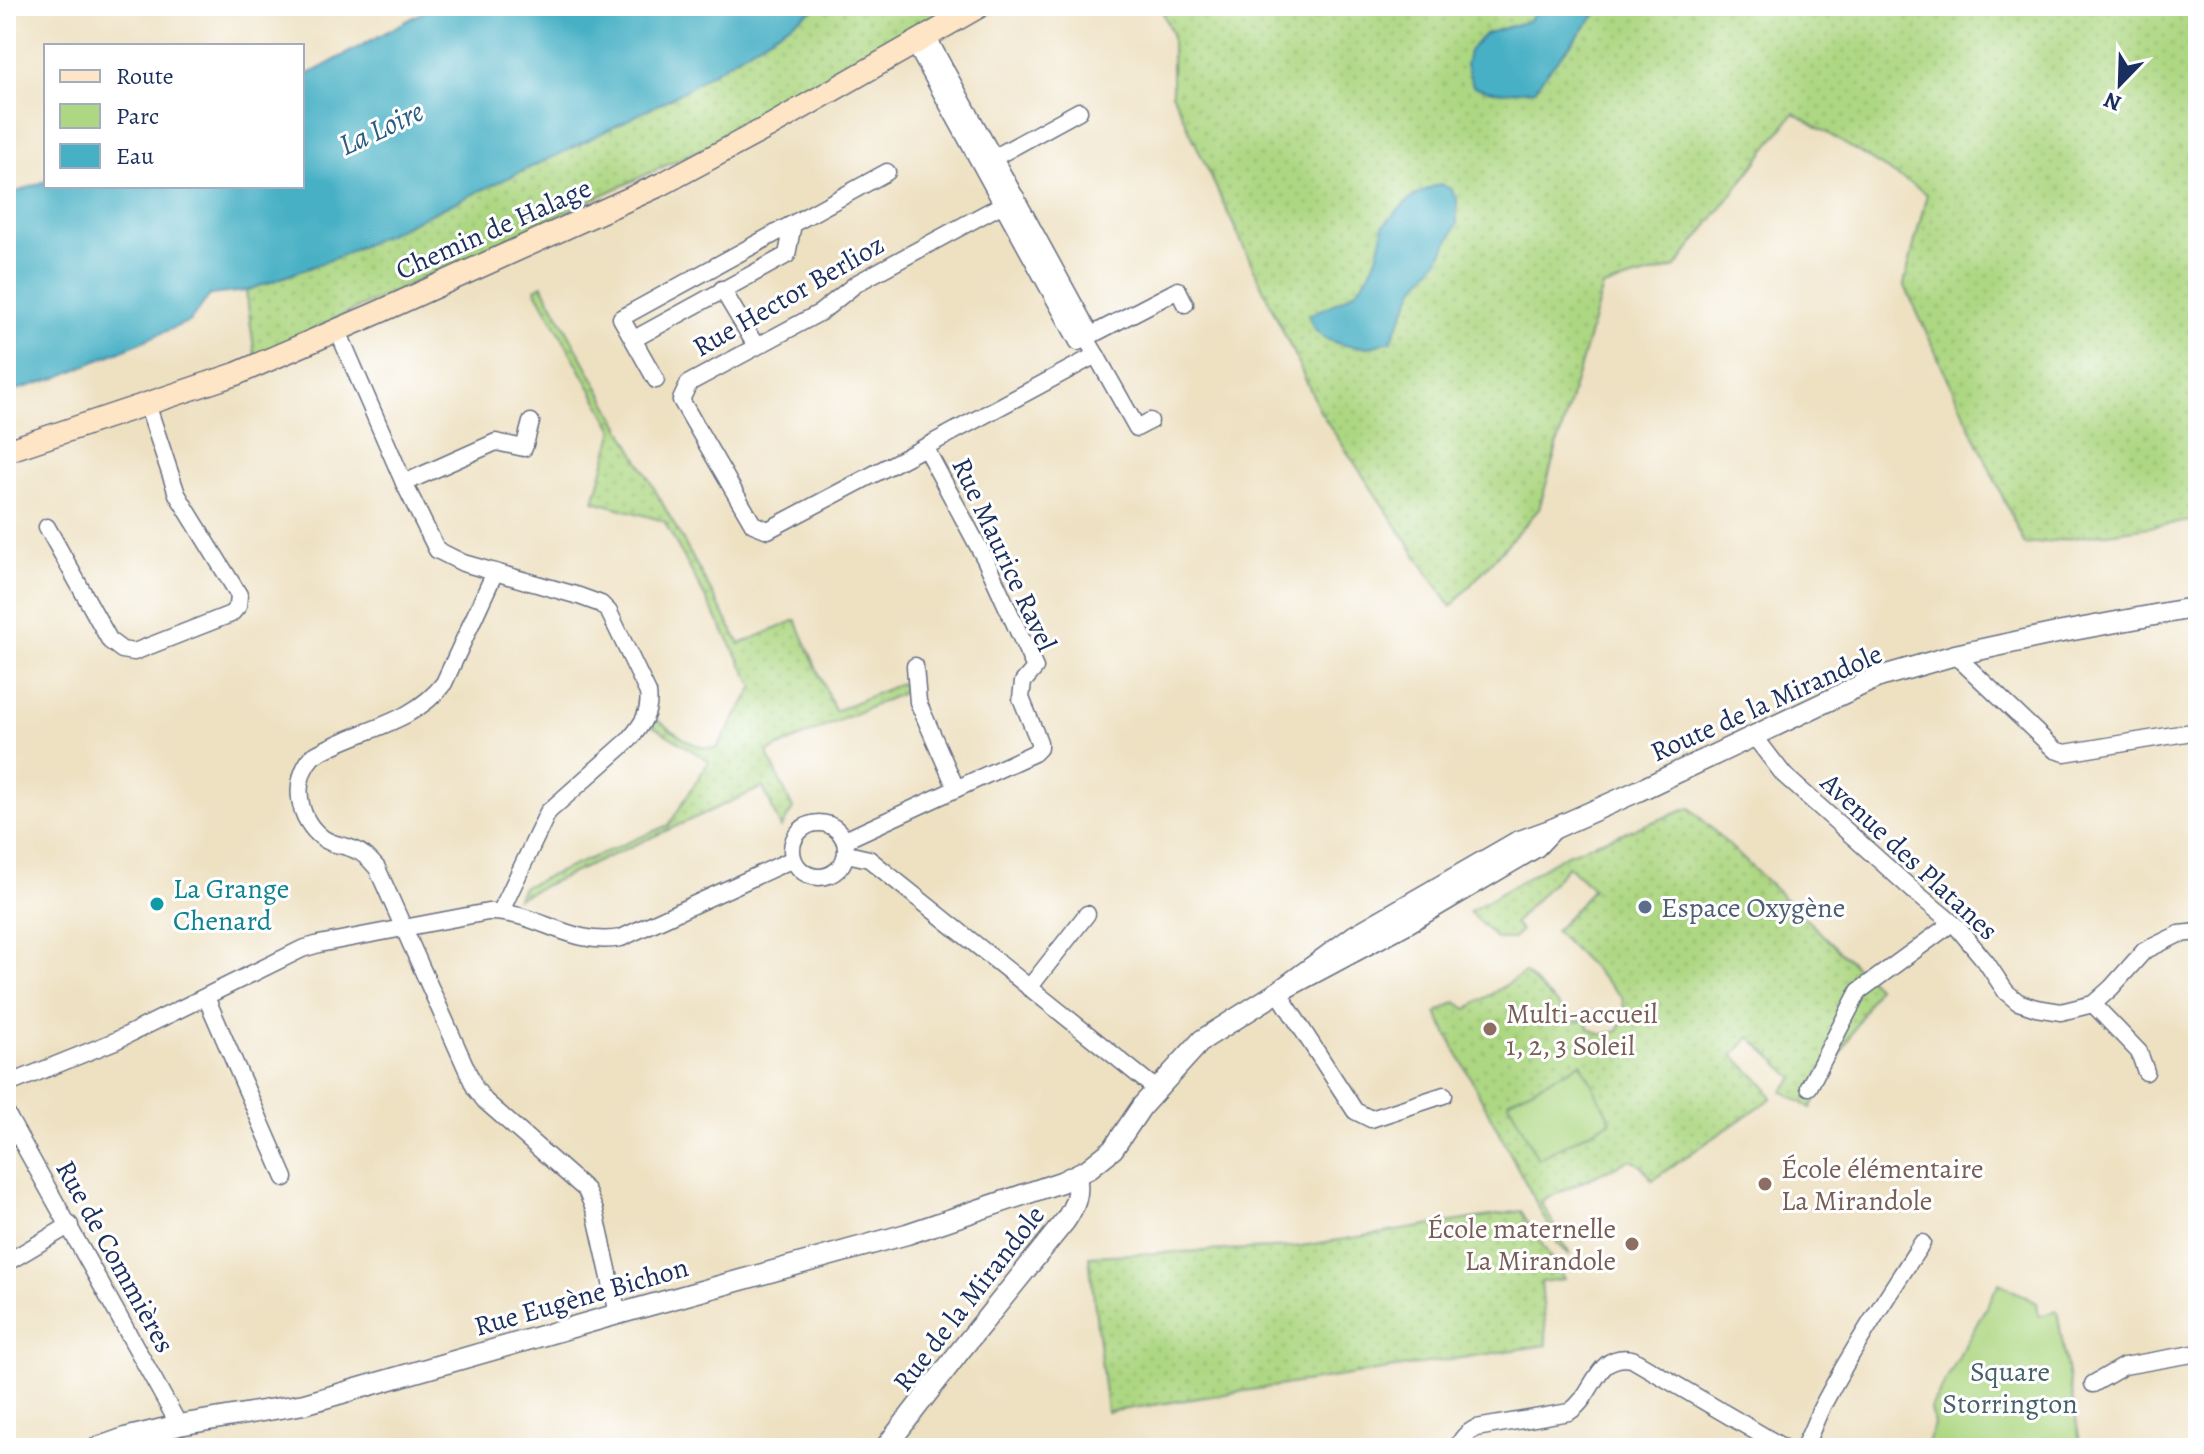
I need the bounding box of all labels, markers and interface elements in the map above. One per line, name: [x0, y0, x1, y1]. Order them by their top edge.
legend: [44, 44, 304, 188]
north arrow: [2080, 44, 2160, 124]
text: Route: [116, 60, 174, 92]
text: N: [2099, 85, 2126, 118]
water label: La Loire: [332, 91, 430, 165]
text: Parc: [116, 100, 159, 132]
text: Eau: [116, 140, 154, 172]
street label: Chemin de Halage: [390, 169, 597, 289]
street label: Rue Hector Berlioz: [686, 226, 891, 366]
street label: Rue Maurice Ravel: [943, 451, 1066, 658]
street label: Route de la Mirandole: [1645, 635, 1888, 771]
street label: Avenue des Platanes: [1812, 764, 2006, 949]
place label: La Grange Chenard: [173, 870, 289, 940]
place label: Espace Oxygène: [1661, 889, 1845, 927]
marker: La Grange Chenard: [148, 895, 166, 913]
marker: Espace Oxygène: [1636, 898, 1654, 916]
place label: Multi-accueil 1, 2, 3 Soleil: [1506, 995, 1658, 1065]
marker: Multi-accueil 1, 2, 3 Soleil: [1481, 1020, 1499, 1038]
place label: École élémentaire La Mirandole: [1781, 1150, 1983, 1220]
street label: Rue de Commières: [46, 1153, 184, 1360]
marker: École élémentaire La Mirandole: [1756, 1175, 1774, 1193]
street label: Rue de la Mirandole: [884, 1198, 1054, 1400]
place label: École maternelle La Mirandole: [1427, 1210, 1616, 1280]
marker: École maternelle La Mirandole: [1623, 1235, 1641, 1253]
street label: Rue Eugène Bichon: [470, 1248, 693, 1346]
park label: Square Storrington: [1942, 1353, 2078, 1423]

